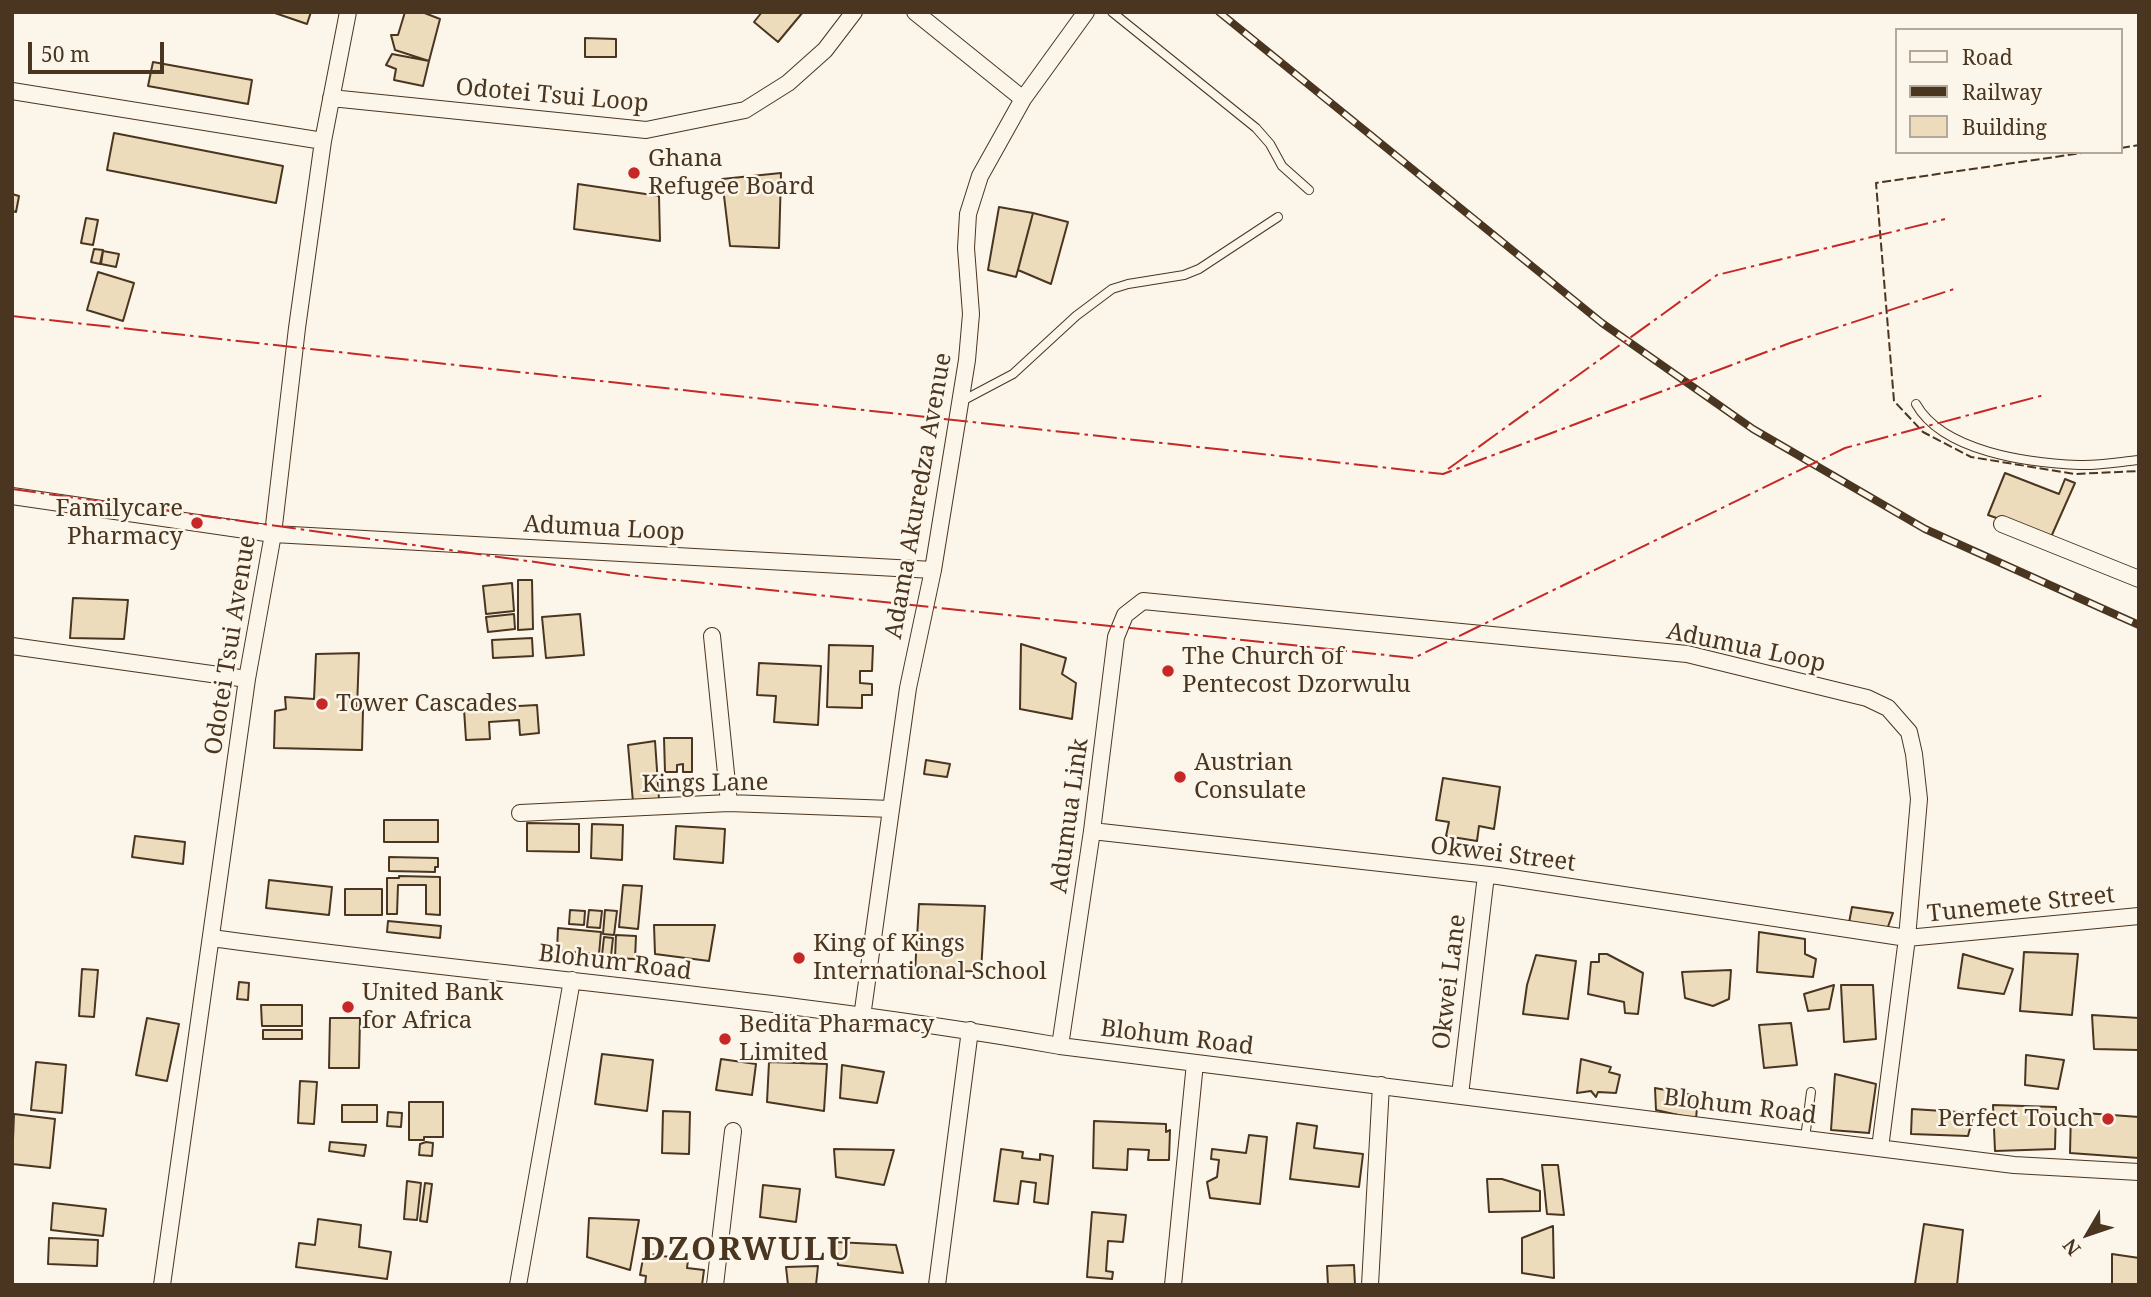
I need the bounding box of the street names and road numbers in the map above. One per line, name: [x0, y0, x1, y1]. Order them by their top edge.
street label: Odotei Tsui Loop: [454, 73, 650, 119]
street label: Adama Akuredza Avenue: [880, 351, 958, 641]
street label: Adumua Loop: [523, 510, 685, 548]
street label: Odotei Tsui Avenue: [199, 533, 263, 757]
street label: Adumua Loop: [1664, 617, 1828, 679]
street label: Adumua Link: [1045, 737, 1095, 895]
street label: Kings Lane: [641, 768, 769, 800]
street label: Okwei Street: [1429, 832, 1577, 878]
street label: Tunemete Street: [1926, 881, 2116, 929]
street label: Okwei Lane: [1427, 913, 1473, 1051]
street label: Blohum Road: [537, 939, 693, 987]
street label: Blohum Road: [1099, 1014, 1255, 1062]
street label: Blohum Road: [1662, 1083, 1818, 1131]

